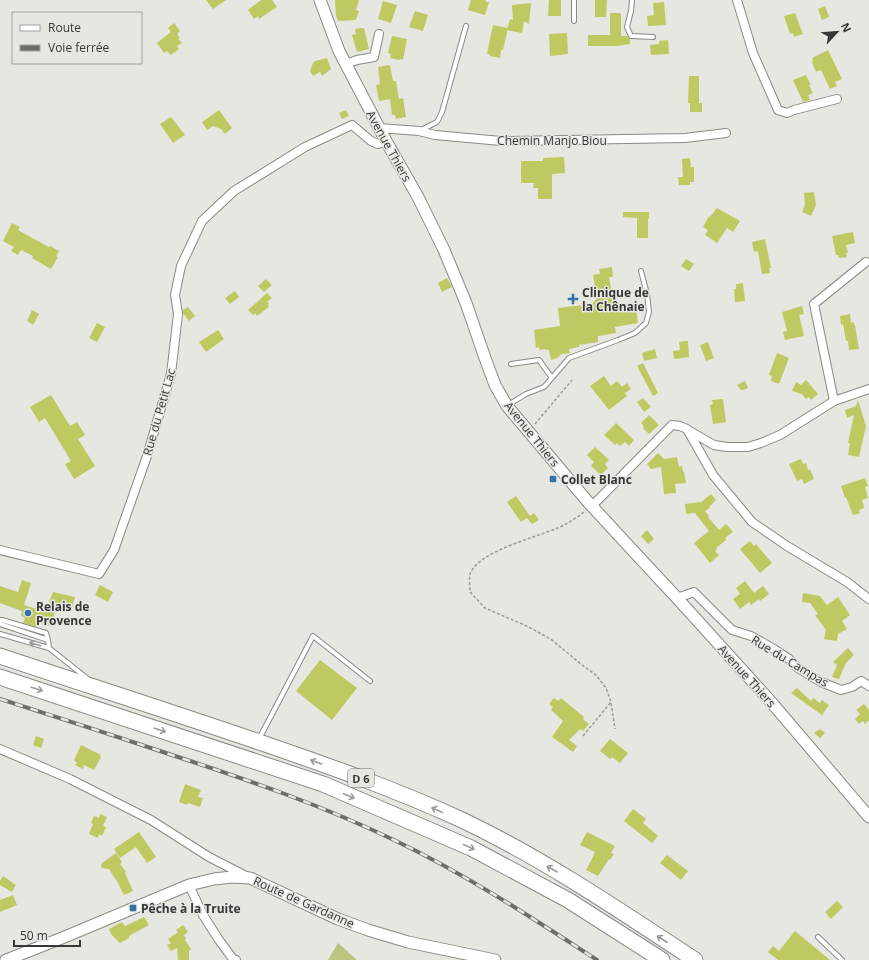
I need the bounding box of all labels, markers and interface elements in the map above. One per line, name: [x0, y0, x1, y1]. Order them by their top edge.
legend: [12, 12, 142, 64]
north arrow: [817, 12, 857, 52]
text: Route: [48, 19, 81, 36]
text: N: [838, 20, 855, 35]
text: Voie ferrée: [48, 39, 110, 56]
street label: Avenue Thiers: [362, 107, 416, 185]
street label: Chemin Manjo Biou: [497, 132, 607, 149]
place label: Clinique de la Chênaie: [582, 284, 649, 315]
marker: Clinique de la Chênaie: [567, 293, 579, 305]
street label: Rue du Petit Lac: [138, 366, 180, 457]
street label: Avenue Thiers: [500, 398, 564, 470]
place label: Collet Blanc: [561, 471, 632, 488]
marker: Collet Blanc: [548, 474, 558, 484]
place label: Relais de Provence: [36, 598, 91, 629]
marker: Relais de Provence: [23, 608, 33, 618]
street label: Rue du Campas: [748, 631, 832, 691]
one-way arrow: [29, 640, 42, 647]
street label: Avenue Thiers: [714, 641, 780, 711]
one-way arrow: [30, 686, 43, 693]
one-way arrow: [154, 727, 167, 734]
one-way arrow: [310, 757, 322, 765]
road number: D 6: [348, 769, 374, 787]
one-way arrow: [343, 792, 355, 800]
one-way arrow: [431, 805, 443, 813]
one-way arrow: [462, 844, 474, 851]
one-way arrow: [547, 865, 558, 873]
street label: Route de Gardanne: [251, 872, 358, 932]
place label: Pêche à la Truite: [141, 900, 241, 917]
marker: Pêche à la Truite: [128, 903, 138, 913]
scale bar: [14, 922, 80, 948]
text: 50 m: [20, 927, 48, 944]
one-way arrow: [656, 934, 668, 942]

